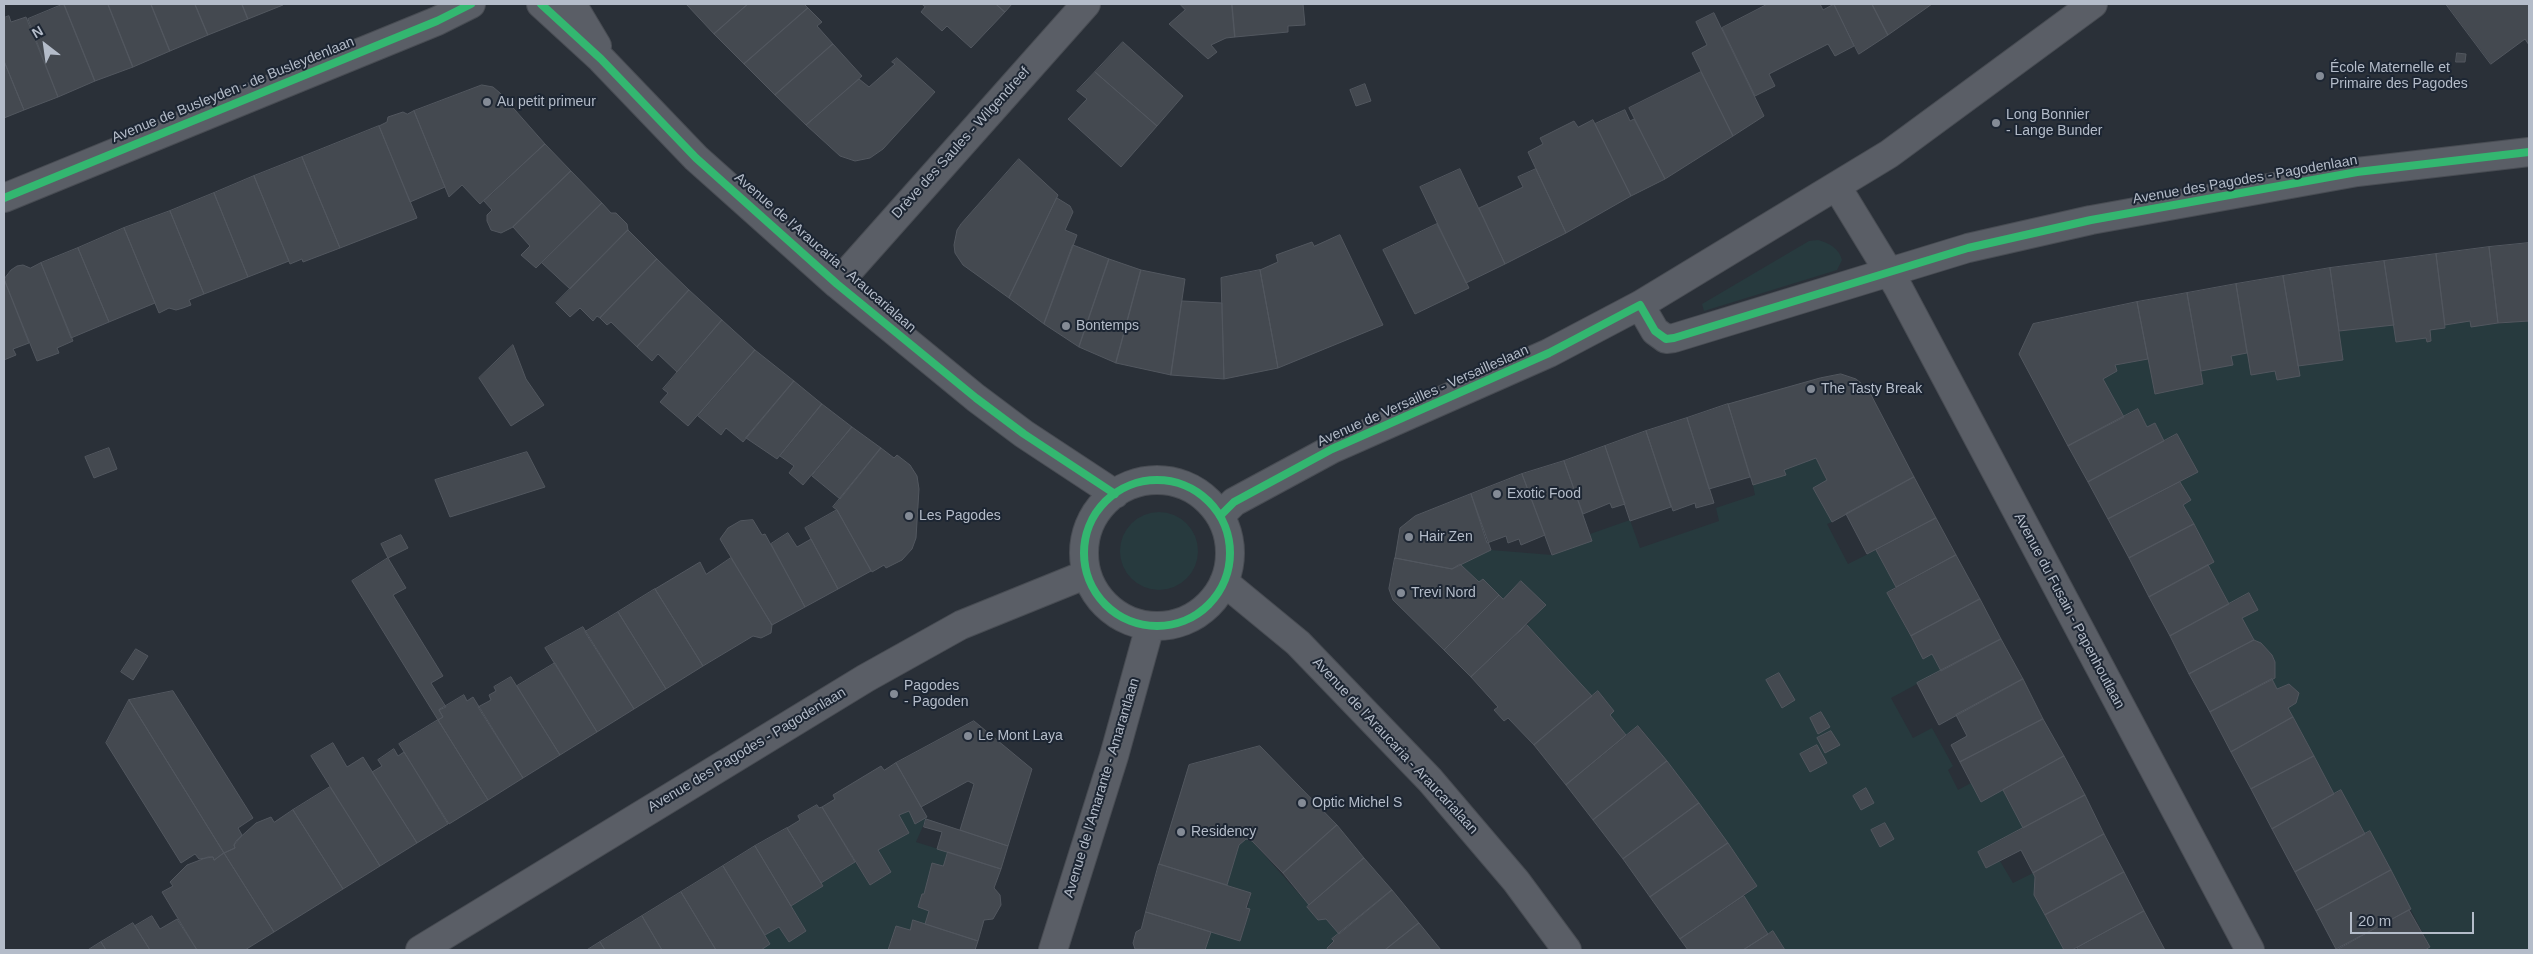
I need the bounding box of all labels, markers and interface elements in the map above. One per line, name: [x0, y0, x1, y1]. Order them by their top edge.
north arrow: [20, 20, 70, 70]
text: N: [29, 23, 46, 41]
street label: Avenue de Busleyden - de Busleydenlaan: [109, 34, 357, 146]
place label: École Maternelle et Primaire des Pagodes: [2330, 60, 2468, 92]
street label: Drève des Saules - Wilgendreef: [889, 64, 1033, 222]
marker: École Maternelle et Primaire des Pagodes: [2314, 70, 2326, 82]
place label: Au petit primeur: [497, 94, 596, 110]
marker: Au petit primeur: [481, 96, 493, 108]
place label: Long Bonnier - Lange Bunder: [2006, 107, 2103, 140]
marker: Long Bonnier - Lange Bunder: [1990, 117, 2002, 129]
street label: Avenue des Pagodes - Pagodenlaan: [2131, 152, 2359, 208]
street label: Avenue de l'Araucaria - Araucarialaan: [731, 170, 919, 336]
place label: Bontemps: [1076, 318, 1139, 334]
marker: Bontemps: [1060, 320, 1072, 332]
street label: Avenue de Versailles - Versailleslaan: [1315, 342, 1531, 450]
place label: The Tasty Break: [1821, 381, 1922, 397]
marker: The Tasty Break: [1805, 383, 1817, 395]
place label: Exotic Food: [1507, 486, 1581, 502]
marker: Exotic Food: [1491, 488, 1503, 500]
place label: Les Pagodes: [919, 508, 1001, 524]
marker: Les Pagodes: [903, 510, 915, 522]
street label: Avenue du Fusain - Papenhoutlaan: [2010, 510, 2128, 712]
place label: Hair Zen: [1419, 529, 1473, 545]
marker: Hair Zen: [1403, 531, 1415, 543]
place label: Trevi Nord: [1411, 585, 1476, 601]
marker: Trevi Nord: [1395, 587, 1407, 599]
street label: Avenue de l'Araucaria - Araucarialaan: [1309, 654, 1481, 838]
street label: Avenue de l'Amarante - Amarantlaan: [1061, 676, 1143, 900]
place label: Pagodes - Pagoden: [904, 678, 969, 710]
street label: Avenue des Pagodes - Pagodenlaan: [645, 684, 849, 816]
marker: Pagodes - Pagoden: [888, 688, 900, 700]
place label: Le Mont Laya: [978, 728, 1063, 744]
marker: Le Mont Laya: [962, 730, 974, 742]
place label: Optic Michel S: [1312, 795, 1402, 811]
marker: Optic Michel S: [1296, 797, 1308, 809]
place label: Residency: [1191, 824, 1256, 840]
marker: Residency: [1175, 826, 1187, 838]
scale bar: [2353, 902, 2477, 934]
text: 20 m: [2358, 912, 2391, 929]

